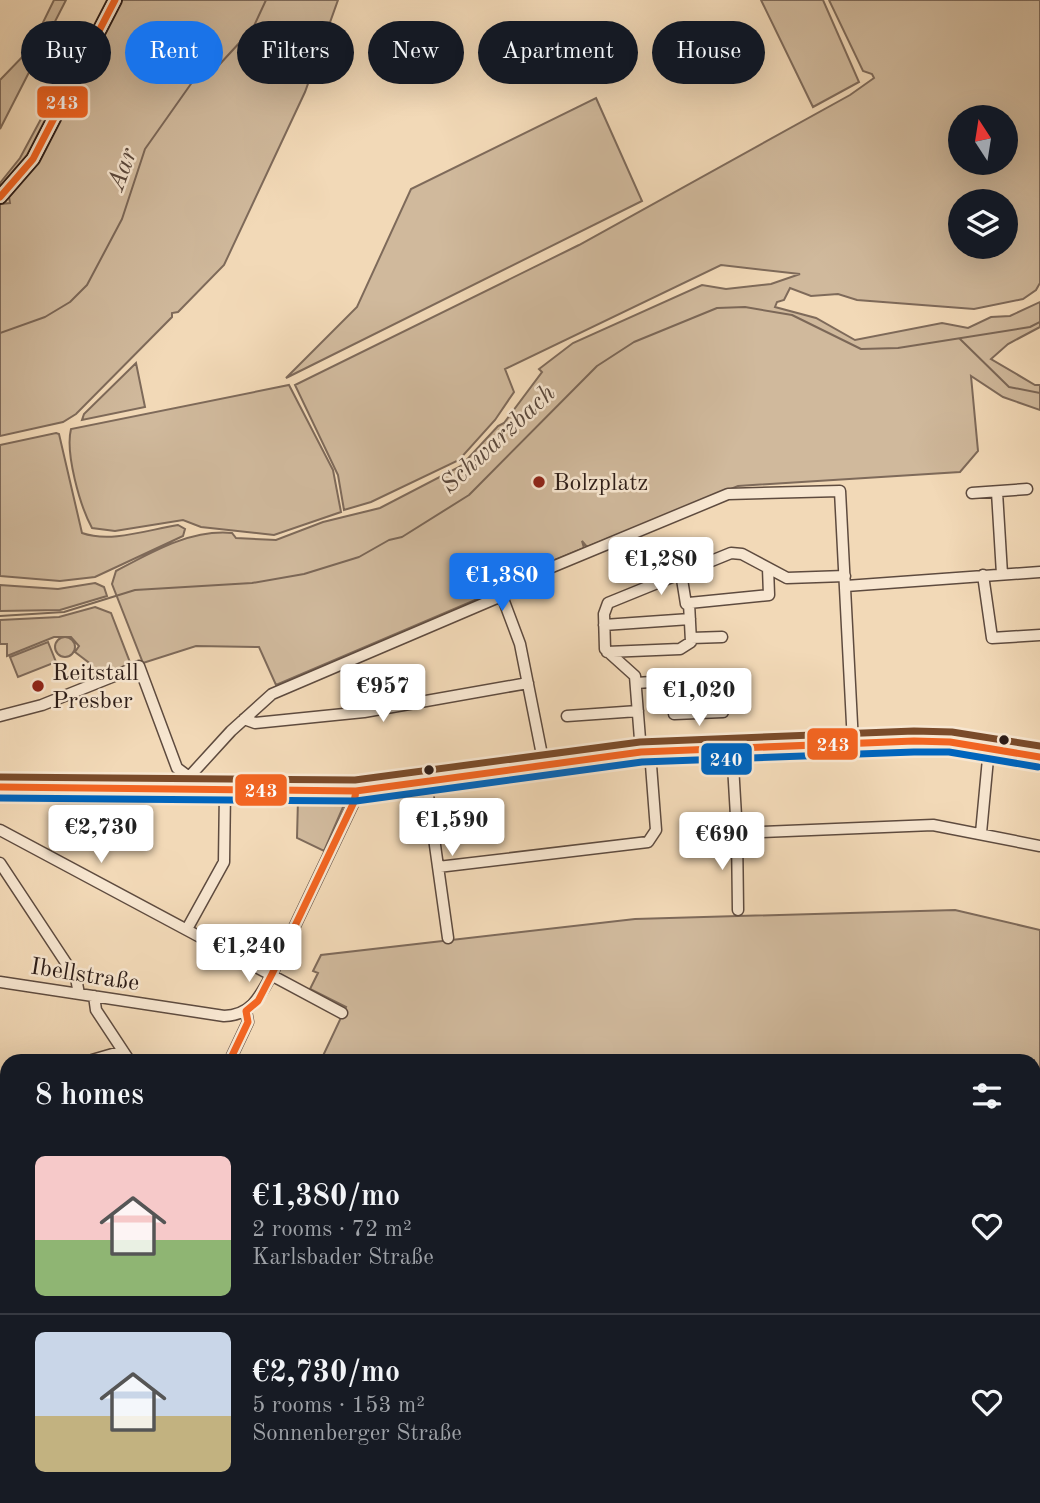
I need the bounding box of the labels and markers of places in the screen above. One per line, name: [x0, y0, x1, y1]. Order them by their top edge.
place label: Bolzplatz: [553, 472, 648, 496]
marker: Bolzplatz: [531, 474, 547, 490]
pin: €1,280: [604, 538, 718, 597]
pin: €1,380: [445, 554, 559, 613]
place label: Reitstall Presber: [52, 662, 139, 714]
pin: €957: [342, 664, 424, 724]
pin: €1,020: [642, 668, 756, 728]
marker: Reitstall Presber: [30, 678, 46, 694]
unlabelled marker: [997, 733, 1011, 747]
unlabelled marker: [422, 763, 436, 777]
pin: €1,590: [395, 798, 509, 858]
pin: €2,730: [44, 806, 158, 865]
pin: €690: [681, 812, 763, 872]
pin: €1,240: [192, 925, 306, 984]

